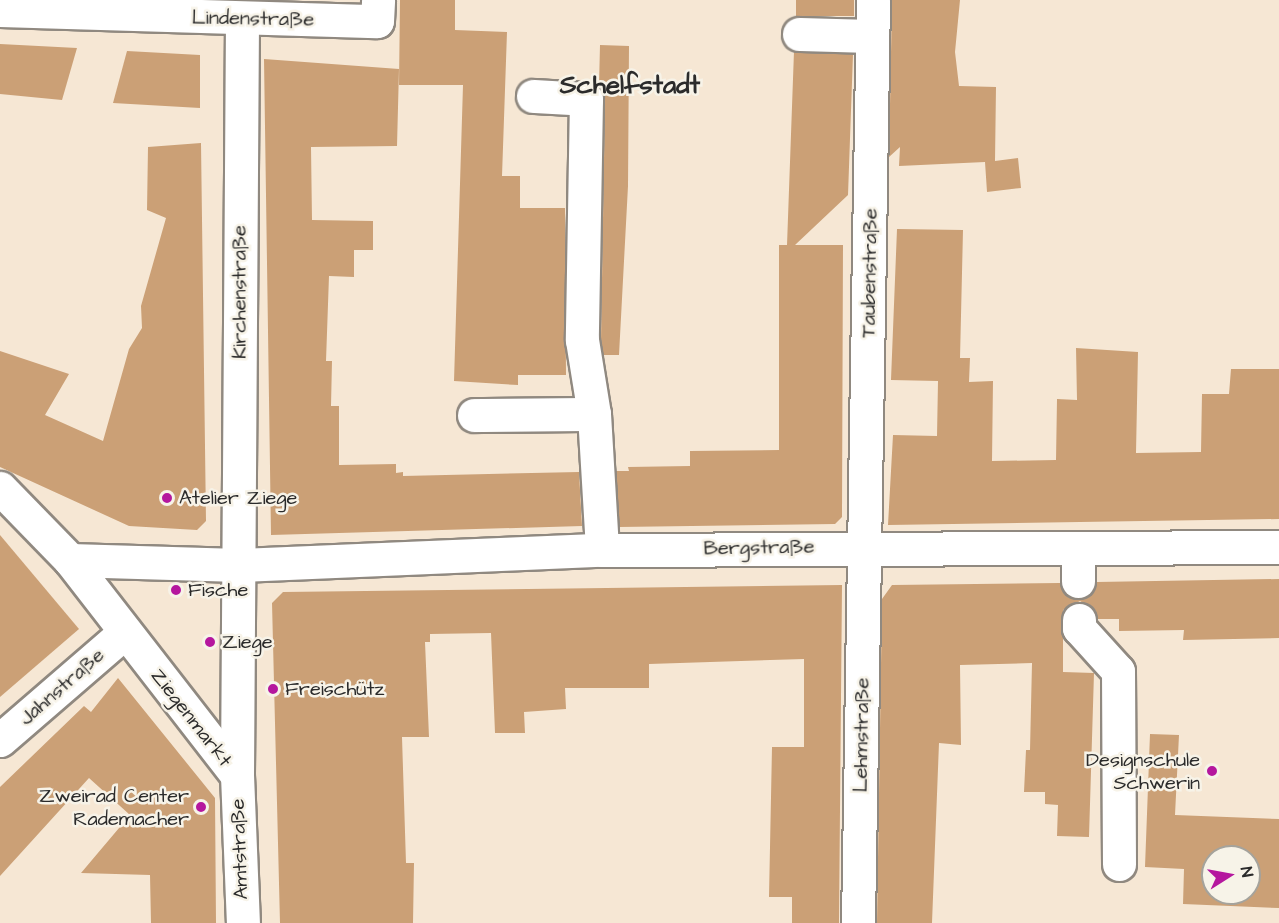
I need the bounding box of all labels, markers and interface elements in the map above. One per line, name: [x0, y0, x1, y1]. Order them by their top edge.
street label: Lindenstraße: [192, 6, 314, 32]
district label: Schelfstadt: [560, 70, 700, 102]
street label: Taubenstraße: [857, 208, 883, 338]
street label: Kirchenstraße: [228, 225, 252, 359]
place label: Atelier Ziege: [179, 486, 297, 510]
marker: Atelier Ziege: [160, 491, 174, 505]
street label: Bergstraße: [703, 535, 815, 561]
place label: Fische: [188, 578, 248, 602]
marker: Fische: [169, 583, 183, 597]
place label: Ziege: [222, 630, 273, 654]
marker: Ziege: [203, 635, 217, 649]
street label: Jahnstraße: [14, 643, 110, 731]
street label: Ziegenmarkt: [145, 664, 237, 772]
place label: Freischütz: [285, 677, 384, 701]
street label: Lehmstraße: [849, 678, 875, 792]
marker: Freischütz: [266, 682, 280, 696]
place label: Designschule Schwerin: [1086, 748, 1200, 795]
marker: Designschule Schwerin: [1205, 764, 1219, 778]
place label: Zweirad Center Rademacher: [39, 784, 189, 831]
street label: Amtstraße: [226, 798, 254, 900]
marker: Zweirad Center Rademacher: [194, 800, 208, 814]
north arrow: [1201, 845, 1261, 905]
text: N: [1235, 865, 1258, 879]

